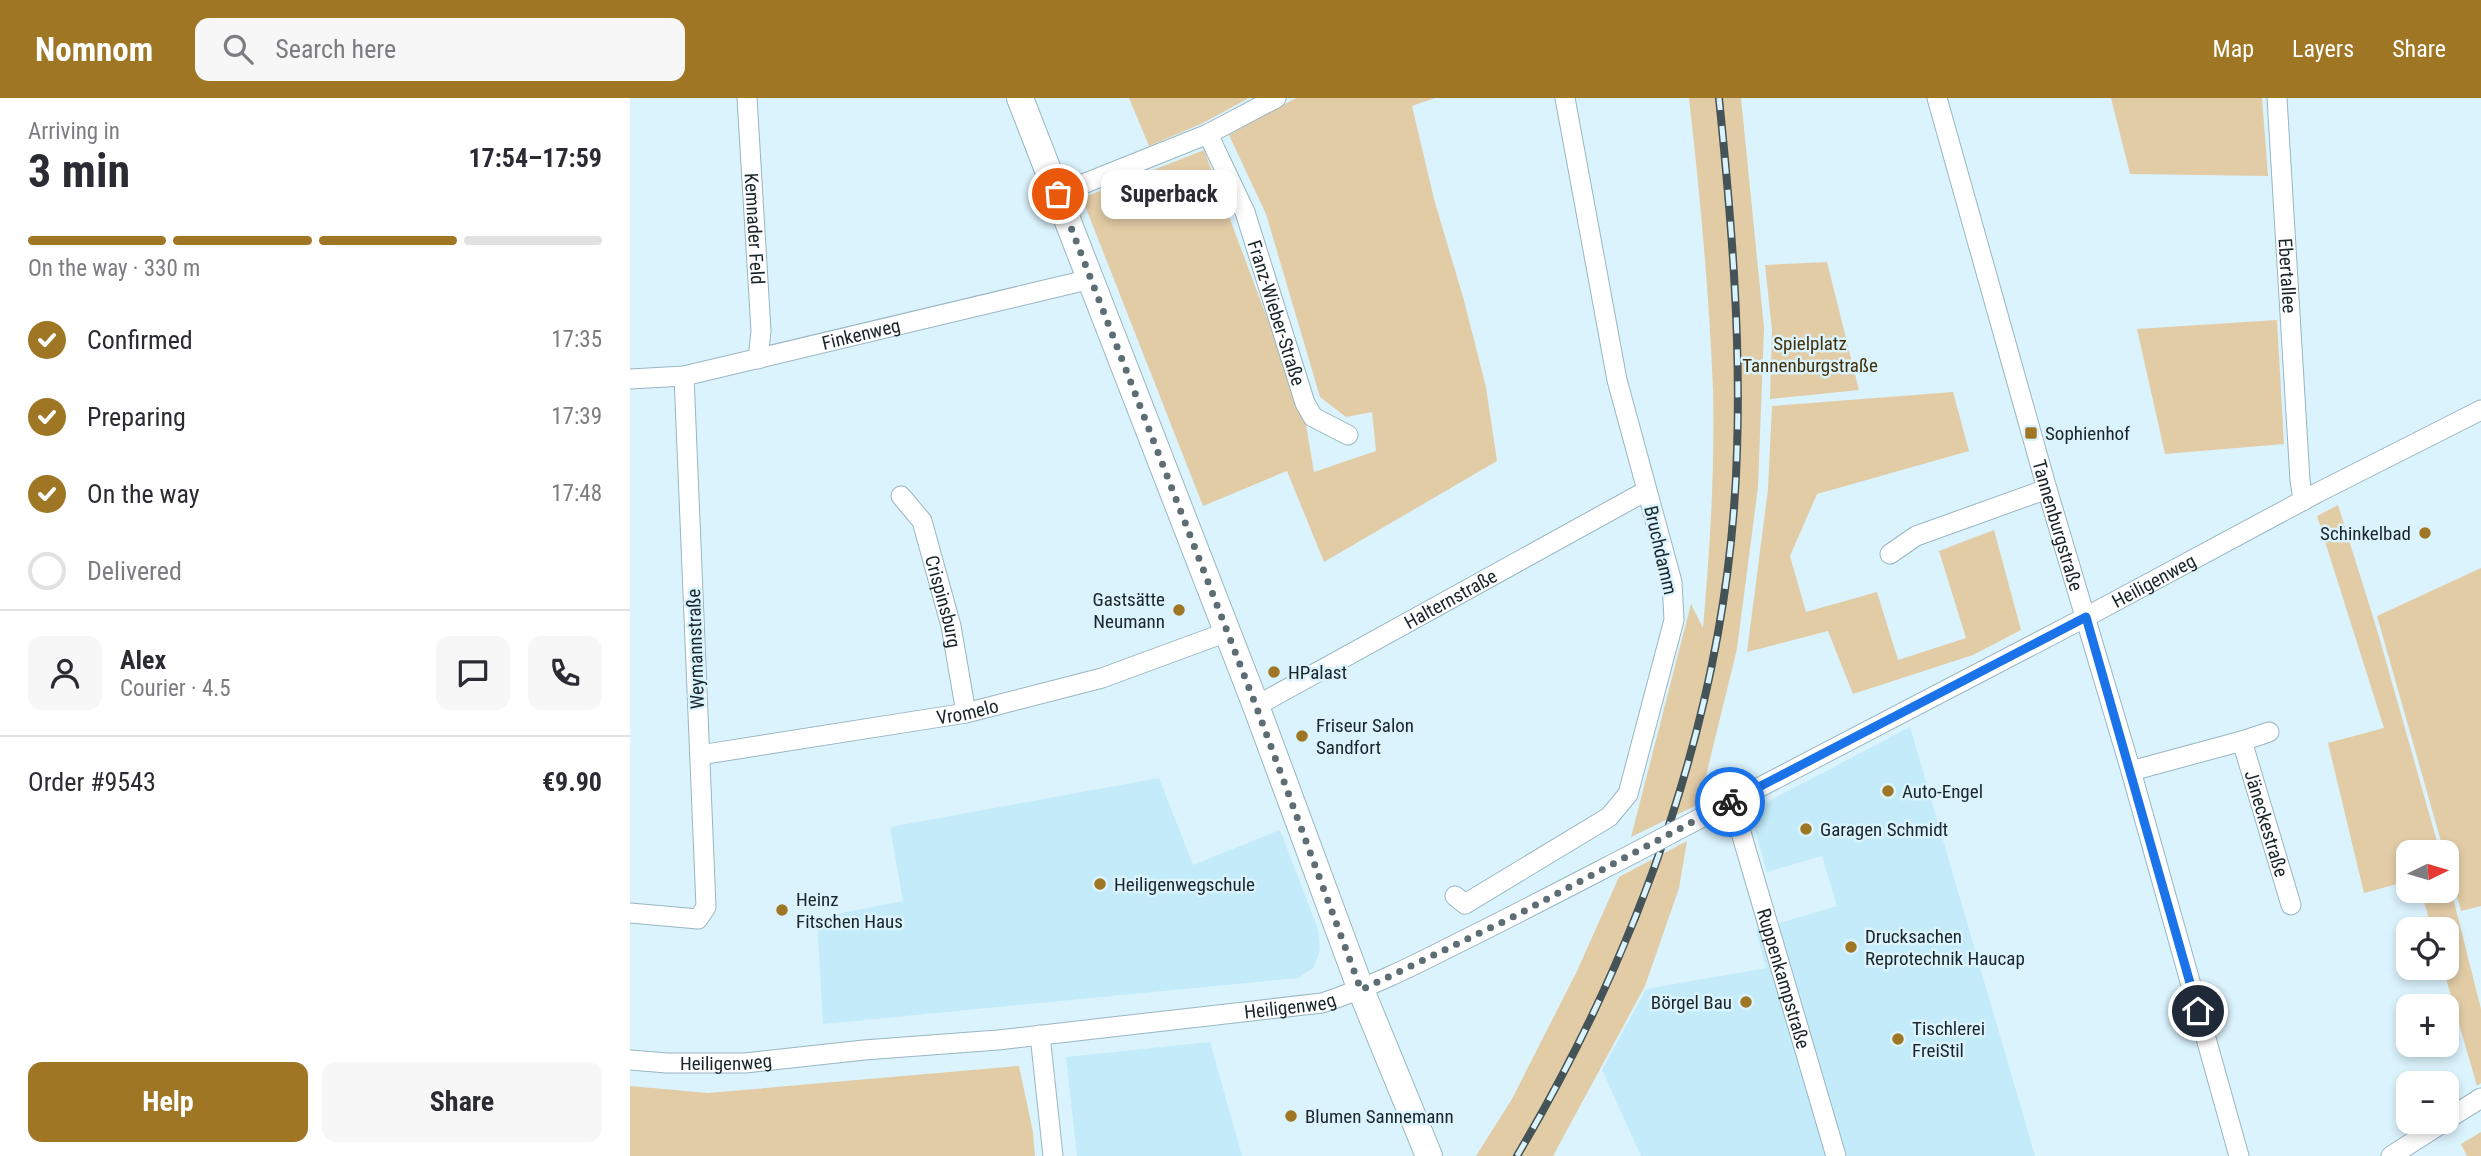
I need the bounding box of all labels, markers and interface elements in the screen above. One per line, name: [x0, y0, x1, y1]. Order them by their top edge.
search box: [195, 18, 685, 81]
text: Nomnom: [35, 30, 153, 69]
icon: search: [219, 30, 257, 68]
text: Search here: [275, 34, 396, 64]
text: Map: [2213, 35, 2254, 63]
text: Layers: [2292, 35, 2354, 63]
text: Share: [2392, 35, 2446, 63]
text: Arriving in: [28, 118, 120, 145]
text: 17:54–17:59: [468, 143, 602, 173]
text: 3 min: [28, 144, 130, 198]
pin: [1028, 164, 1088, 224]
callout: Superback: [1100, 170, 1236, 218]
street label: Kemnader Feld: [740, 172, 769, 285]
icon: bag: [1039, 175, 1077, 213]
text: Superback: [1120, 181, 1218, 208]
street label: Franz-Wieber-Straße: [1243, 237, 1310, 389]
street label: Ebertallee: [2273, 237, 2301, 314]
text: On the way · 330 m: [28, 255, 200, 282]
street label: Finkenweg: [820, 314, 903, 355]
icon: check: [28, 321, 66, 359]
text: Confirmed: [87, 325, 193, 355]
text: 17:35: [551, 326, 602, 353]
park label: Spielplatz Tannenburgstraße: [1742, 332, 1878, 377]
icon: check: [28, 398, 66, 436]
text: Preparing: [87, 402, 186, 432]
text: 17:39: [551, 403, 602, 430]
place label: Sophienhof: [2045, 422, 2130, 445]
marker: Sophienhof: [2023, 425, 2039, 441]
street label: Tannenburgstraße: [2027, 457, 2088, 594]
icon: check: [28, 475, 66, 513]
text: On the way: [87, 479, 200, 509]
text: 17:48: [551, 480, 602, 507]
street label: Bruchdamm: [1639, 503, 1682, 597]
place label: Schinkelbad: [2320, 522, 2411, 545]
marker: Schinkelbad: [2417, 525, 2433, 541]
street label: Heiligenweg: [2108, 549, 2200, 613]
street label: Crispinsburg: [920, 553, 966, 650]
text: Delivered: [87, 556, 182, 586]
street label: Halternstraße: [1400, 564, 1501, 634]
street label: Weymannstraße: [682, 588, 709, 710]
place label: Gastsätte Neumann: [1092, 588, 1165, 633]
marker: Gastsätte Neumann: [1171, 602, 1187, 618]
button: person: [28, 636, 102, 710]
button: chat: [436, 636, 510, 710]
button: phone: [528, 636, 602, 710]
text: Alex: [120, 645, 166, 675]
place label: HPalast: [1288, 661, 1347, 684]
marker: HPalast: [1266, 664, 1282, 680]
text: Courier · 4.5: [120, 675, 231, 702]
street label: Vromelo: [935, 694, 1001, 729]
place label: Friseur Salon Sandfort: [1316, 714, 1414, 759]
marker: Friseur Salon Sandfort: [1294, 728, 1310, 744]
text: Order #9543: [28, 767, 156, 797]
text: €9.90: [542, 767, 602, 797]
courier: [1695, 767, 1765, 837]
street label: Jäneckestraße: [2239, 768, 2293, 880]
place label: Auto-Engel: [1902, 780, 1983, 803]
icon: bike: [1711, 783, 1749, 821]
marker: Auto-Engel: [1880, 783, 1896, 799]
place label: Garagen Schmidt: [1820, 818, 1948, 841]
marker: Garagen Schmidt: [1798, 821, 1814, 837]
north arrow: [2396, 840, 2459, 903]
map controls: [2396, 840, 2459, 1134]
place label: Heiligenwegschule: [1114, 873, 1255, 896]
marker: Heiligenwegschule: [1092, 876, 1108, 892]
place label: Heinz Fitschen Haus: [796, 888, 903, 933]
marker: Heinz Fitschen Haus: [774, 902, 790, 918]
street label: Ruppenkampstraße: [1752, 906, 1815, 1052]
button: locate: [2396, 917, 2459, 980]
place label: Drucksachen Reprotechnik Haucap: [1865, 925, 2025, 970]
marker: Drucksachen Reprotechnik Haucap: [1843, 939, 1859, 955]
pin: [2168, 981, 2228, 1041]
street label: Heiligenweg: [1243, 988, 1339, 1024]
place label: Börgel Bau: [1651, 991, 1732, 1014]
icon: home: [2179, 992, 2217, 1030]
marker: Börgel Bau: [1738, 994, 1754, 1010]
button: +: [2396, 994, 2459, 1057]
place label: Tischlerei FreiStil: [1912, 1017, 1985, 1062]
marker: Tischlerei FreiStil: [1890, 1031, 1906, 1047]
street label: Heiligenweg: [680, 1049, 773, 1075]
button: Help: [28, 1062, 308, 1142]
button: Share: [322, 1062, 602, 1142]
button: −: [2396, 1071, 2459, 1134]
place label: Blumen Sannemann: [1305, 1105, 1454, 1128]
marker: Blumen Sannemann: [1283, 1108, 1299, 1124]

